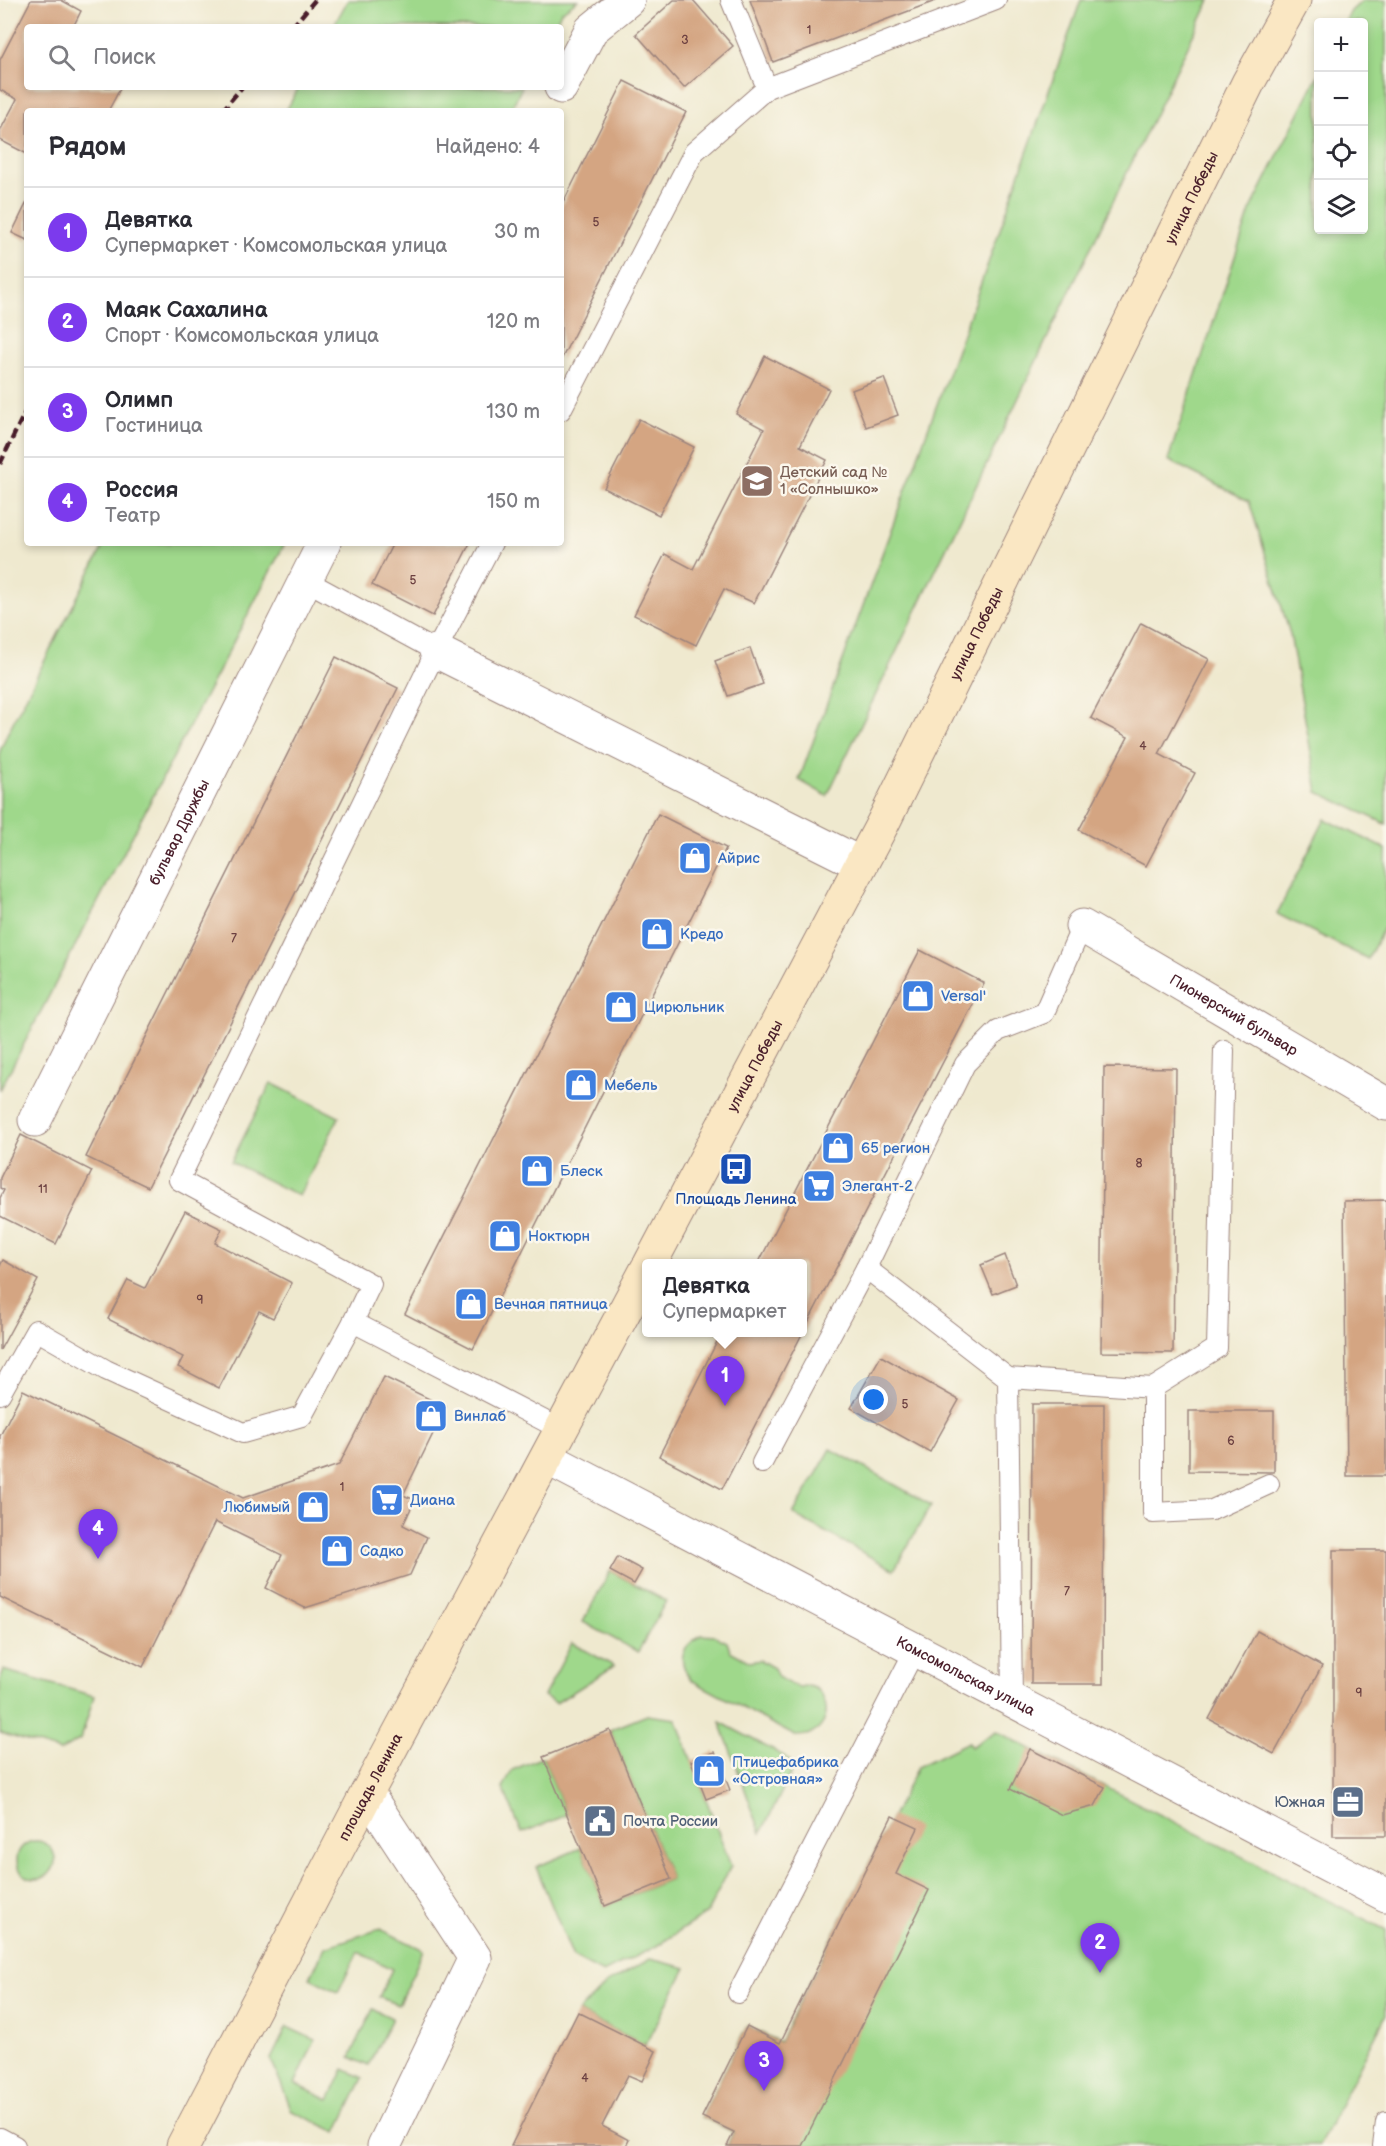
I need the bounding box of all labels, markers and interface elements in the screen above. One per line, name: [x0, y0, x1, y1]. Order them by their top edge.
map controls: [1314, 18, 1368, 234]
button: +: [1314, 18, 1368, 72]
house number: 1: [807, 23, 811, 38]
search box: [24, 24, 564, 90]
house number: 3: [681, 33, 689, 48]
icon: search: [45, 41, 78, 74]
text: Поиск: [93, 44, 156, 71]
button: −: [1314, 72, 1368, 126]
button: locate: [1314, 126, 1368, 180]
text: Рядом: [48, 132, 126, 163]
text: Найдено: 4: [435, 135, 540, 159]
street label: улица Победы: [1161, 148, 1223, 248]
button: layers: [1314, 180, 1368, 234]
text: Девятка: [105, 207, 192, 234]
house number: 5: [593, 215, 600, 230]
text: 1: [63, 220, 72, 244]
text: 30 m: [494, 220, 540, 244]
text: Супермаркет · Комсомольская улица: [105, 234, 447, 258]
text: Маяк Сахалина: [105, 297, 267, 324]
text: 2: [62, 310, 73, 334]
text: 120 m: [487, 310, 540, 334]
text: Спорт · Комсомольская улица: [105, 324, 379, 348]
text: Олимп: [105, 387, 173, 414]
text: 3: [62, 400, 73, 424]
text: 130 m: [486, 400, 540, 424]
text: Гостиница: [105, 414, 203, 438]
school or university icon: Детский сад № 1 «Солнышко»: [739, 463, 775, 499]
place label: Детский сад № 1 «Солнышко»: [780, 463, 887, 499]
text: Россия: [105, 477, 178, 504]
text: 4: [62, 490, 73, 514]
text: 150 m: [487, 490, 540, 514]
text: Театр: [105, 504, 160, 528]
house number: 5: [410, 573, 417, 588]
street label: улица Победы: [946, 584, 1008, 683]
house number: 4: [1139, 739, 1147, 754]
street label: бульвар Дружбы: [145, 776, 214, 888]
shop icon: Айрис: [677, 840, 713, 876]
place label: Айрис: [717, 849, 760, 868]
shop icon: Кредо: [639, 916, 675, 952]
place label: Кредо: [680, 925, 724, 944]
house number: 7: [231, 931, 237, 946]
street label: Пионерский бульвар: [1166, 970, 1302, 1061]
shop icon: Versal': [900, 978, 936, 1014]
place label: Versal': [941, 987, 986, 1006]
shop icon: Цирюльник: [603, 989, 639, 1025]
place label: Цирюльник: [644, 998, 724, 1017]
street label: улица Победы: [723, 1017, 787, 1115]
shop icon: Мебель: [563, 1067, 599, 1103]
place label: Мебель: [604, 1076, 658, 1095]
shop icon: 65 регион: [820, 1130, 856, 1166]
place label: 65 регион: [861, 1139, 930, 1158]
bus stop icon: Площадь Ленина: [718, 1151, 754, 1187]
shop icon: Блеск: [519, 1153, 555, 1189]
house number: 8: [1136, 1156, 1143, 1171]
place label: Блеск: [560, 1162, 603, 1181]
supermarket icon: Элегант-2: [801, 1168, 837, 1204]
place label: Элегант-2: [842, 1177, 913, 1196]
house number: 11: [38, 1182, 48, 1197]
place label: Площадь Ленина: [675, 1190, 797, 1209]
shop icon: Ноктюрн: [487, 1218, 523, 1254]
place label: Ноктюрн: [528, 1227, 590, 1246]
popup: [642, 1259, 807, 1337]
text: Девятка: [662, 1273, 750, 1300]
shop icon: Вечная пятница: [453, 1286, 489, 1322]
house number: 9: [197, 1293, 204, 1308]
place label: Вечная пятница: [494, 1295, 608, 1314]
text: Супермаркет: [662, 1300, 787, 1324]
pin: 1: [706, 1356, 744, 1406]
your location: [859, 1385, 888, 1414]
house number: 5: [902, 1397, 909, 1412]
shop icon: Винлаб: [413, 1398, 449, 1434]
place label: Винлаб: [454, 1407, 506, 1426]
house number: 6: [1227, 1434, 1235, 1449]
house number: 1: [340, 1480, 344, 1495]
supermarket icon: Диана: [369, 1482, 405, 1518]
shop icon: Любимый: [295, 1489, 331, 1525]
place label: Диана: [410, 1491, 455, 1510]
place label: Любимый: [222, 1498, 290, 1517]
pin: 4: [78, 1510, 118, 1559]
shop icon: Садко: [319, 1533, 355, 1569]
place label: Садко: [360, 1542, 404, 1561]
house number: 7: [1064, 1584, 1070, 1599]
street label: Комсомольская улица: [893, 1632, 1038, 1721]
house number: 9: [1356, 1686, 1363, 1701]
street label: площадь Ленина: [335, 1730, 407, 1844]
shop icon: Птицефабрика «Островная»: [691, 1753, 727, 1789]
place label: Птицефабрика «Островная»: [732, 1753, 839, 1789]
office icon: Южная: [1330, 1784, 1366, 1820]
place label: Южная: [1274, 1793, 1325, 1812]
public building icon: Почта России: [582, 1803, 618, 1839]
place label: Почта России: [623, 1812, 718, 1831]
pin: 2: [1080, 1924, 1120, 1973]
pin: 3: [744, 2042, 783, 2091]
house number: 4: [581, 2071, 589, 2086]

